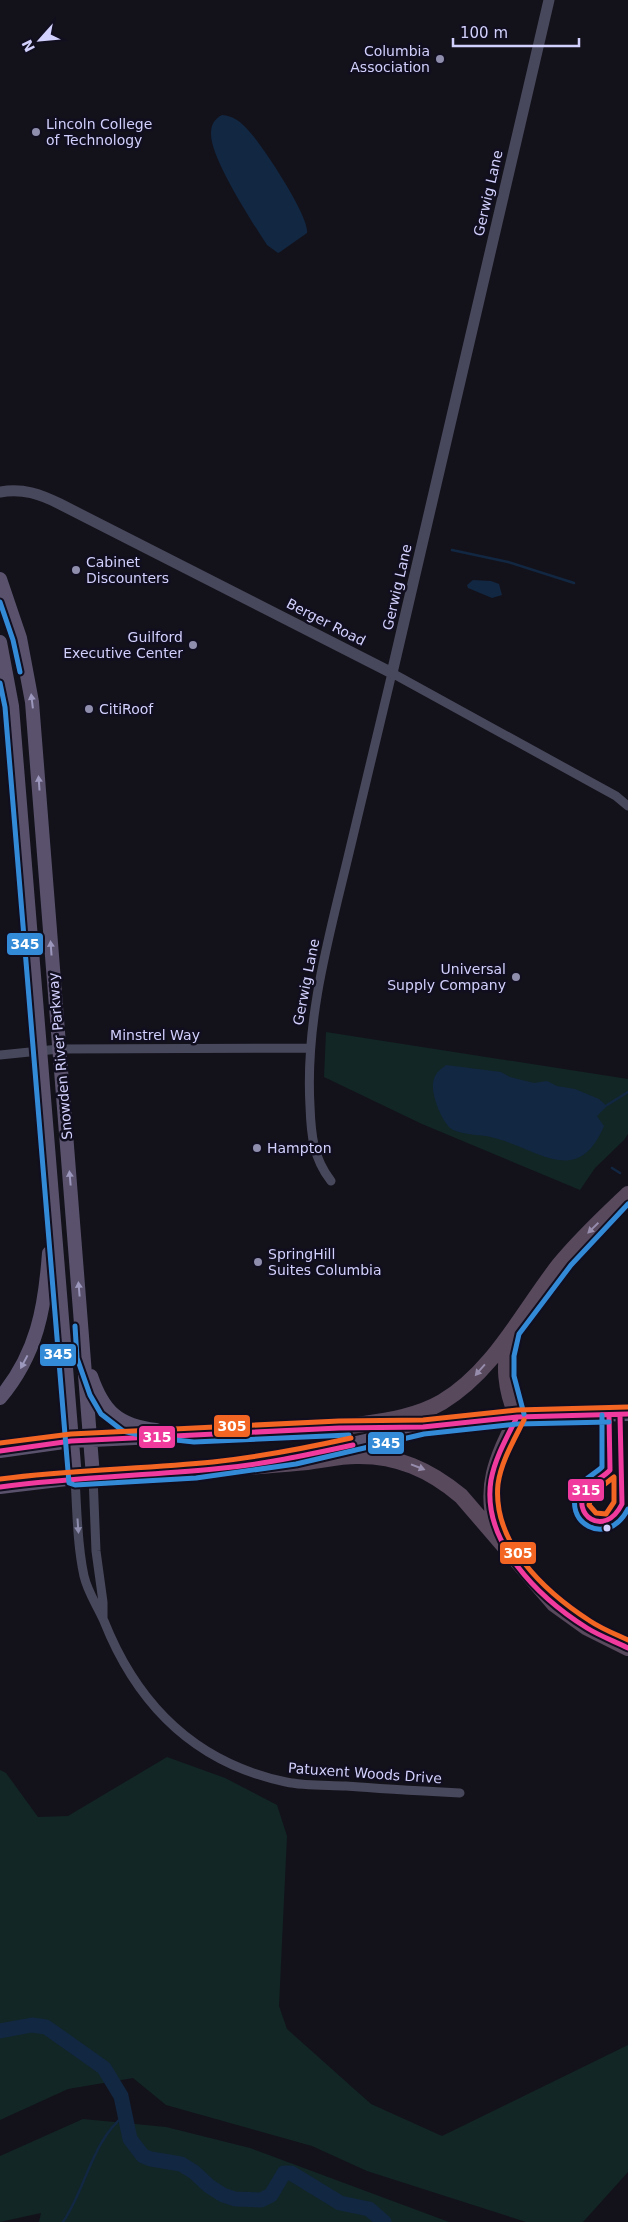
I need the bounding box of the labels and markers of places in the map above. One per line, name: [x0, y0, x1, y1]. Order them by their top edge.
place label: Columbia Association: [350, 43, 430, 75]
marker: Columbia Association: [434, 53, 446, 65]
place label: Lincoln College of Technology: [46, 116, 152, 148]
marker: Lincoln College of Technology: [30, 126, 42, 138]
place label: Cabinet Discounters: [86, 554, 169, 586]
marker: Cabinet Discounters: [70, 564, 82, 576]
place label: Guilford Executive Center: [63, 629, 183, 661]
marker: Guilford Executive Center: [187, 639, 199, 651]
place label: CitiRoof: [99, 701, 154, 717]
marker: CitiRoof: [83, 703, 95, 715]
place label: Universal Supply Company: [387, 961, 506, 993]
marker: Universal Supply Company: [510, 971, 522, 983]
place label: Hampton: [267, 1140, 332, 1156]
marker: Hampton: [251, 1142, 263, 1154]
place label: SpringHill Suites Columbia: [268, 1246, 382, 1278]
marker: SpringHill Suites Columbia: [252, 1256, 264, 1268]
unlabelled marker: [602, 1523, 612, 1533]

